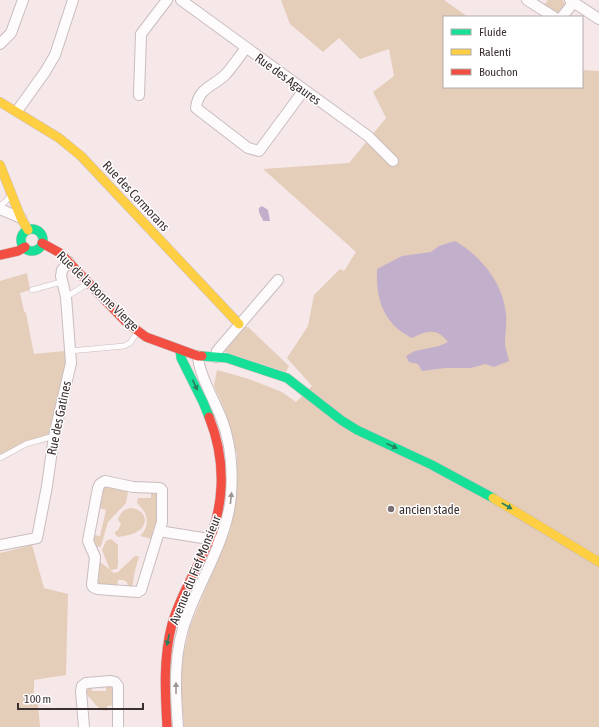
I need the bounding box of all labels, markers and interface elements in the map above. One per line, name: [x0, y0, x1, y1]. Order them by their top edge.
legend: [443, 16, 583, 88]
text: Fluide: [479, 25, 507, 39]
text: Ralenti: [479, 45, 511, 59]
street label: Rue des Agaures: [252, 50, 324, 108]
text: Bouchon: [479, 65, 518, 79]
street label: Rue des Cormorans: [100, 158, 173, 235]
street label: Rue de la Bonne Vierge: [54, 248, 142, 334]
street label: Rue des Gatines: [44, 379, 74, 456]
one-way arrow: [192, 379, 198, 391]
one-way arrow: [386, 443, 398, 449]
one-way arrow: [227, 492, 234, 504]
place label: ancien stade: [399, 502, 460, 517]
one-way arrow: [502, 503, 513, 510]
marker: ancien stade: [386, 504, 396, 514]
street label: Avenue du Fief Monsieur: [166, 513, 224, 627]
one-way arrow: [165, 633, 171, 646]
one-way arrow: [173, 681, 179, 694]
scale bar: [18, 685, 143, 711]
text: 100 m: [24, 692, 51, 706]

